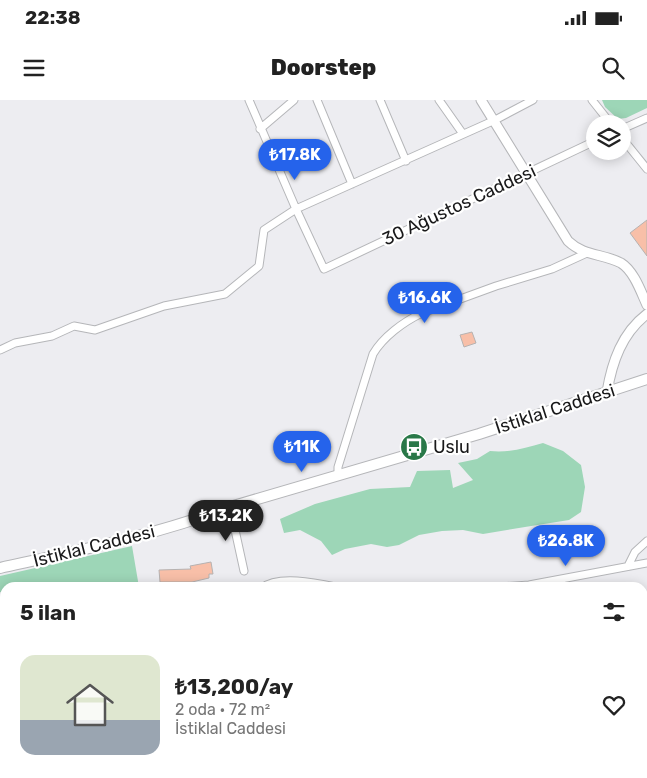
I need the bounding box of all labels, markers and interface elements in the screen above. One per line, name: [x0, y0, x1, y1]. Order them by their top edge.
text: 22:38: [25, 6, 81, 29]
icon: menu: [20, 54, 48, 82]
text: Doorstep: [271, 54, 376, 81]
icon: search: [599, 54, 627, 82]
map controls: [586, 115, 631, 160]
button: layers: [586, 115, 631, 160]
pin: ₺17.8K: [254, 138, 336, 181]
text: ₺17.8K: [269, 145, 321, 164]
street label: 30 Ağustos Caddesi: [379, 160, 539, 250]
pin: ₺16.6K: [384, 282, 466, 324]
text: ₺16.6K: [398, 288, 452, 307]
street label: İstiklal Caddesi: [492, 379, 618, 439]
pin: ₺11K: [272, 430, 332, 473]
bus stop icon: Uslu: [399, 432, 429, 462]
place label: Uslu: [433, 436, 470, 458]
text: ₺11K: [284, 437, 320, 456]
pin: ₺13.2K: [185, 500, 267, 542]
text: ₺13.2K: [199, 506, 253, 525]
street label: İstiklal Caddesi: [31, 520, 157, 572]
pin: ₺26.8K: [525, 524, 607, 567]
text: ₺26.8K: [538, 531, 594, 550]
icon: filters: [600, 598, 628, 626]
text: 5 ilan: [20, 600, 76, 625]
text: ₺13,200/ay: [175, 674, 293, 699]
icon: home: [60, 675, 120, 735]
icon: heart: [600, 691, 628, 719]
text: 2 oda · 72 m²: [175, 700, 270, 719]
text: İstiklal Caddesi: [175, 719, 286, 738]

